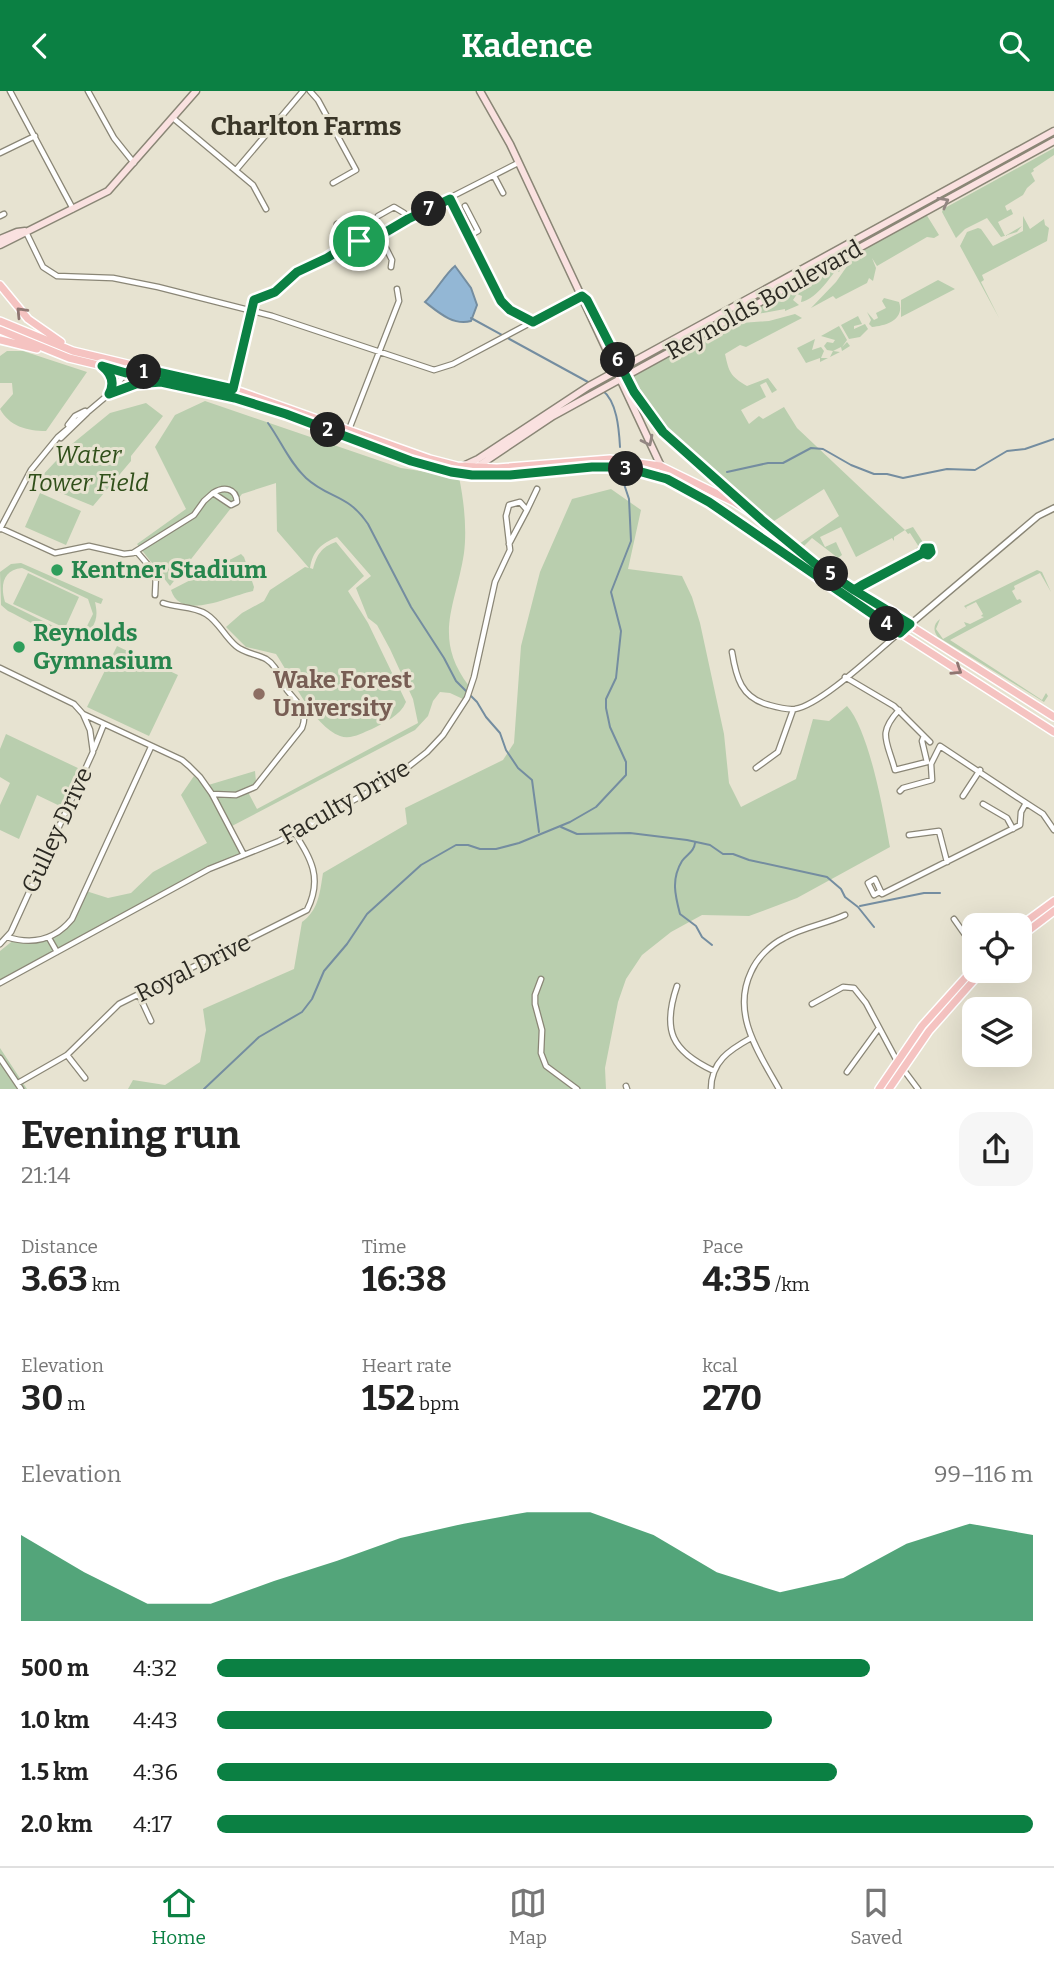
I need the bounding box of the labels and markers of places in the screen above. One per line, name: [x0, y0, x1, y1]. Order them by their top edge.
pin: 7: [412, 191, 446, 227]
pin: [329, 211, 389, 271]
pin: 6: [600, 343, 636, 377]
pin: 1: [127, 355, 162, 389]
pin: 2: [310, 413, 346, 447]
pin: 3: [608, 451, 644, 487]
place label: Kentner Stadium: [71, 556, 267, 584]
pin: 5: [814, 557, 848, 591]
marker: Kentner Stadium: [49, 562, 65, 578]
pin: 4: [870, 607, 904, 641]
place label: Reynolds Gymnasium: [33, 619, 173, 675]
marker: Reynolds Gymnasium: [11, 639, 27, 655]
place label: Wake Forest University: [273, 666, 413, 722]
marker: Wake Forest University: [251, 686, 267, 702]

